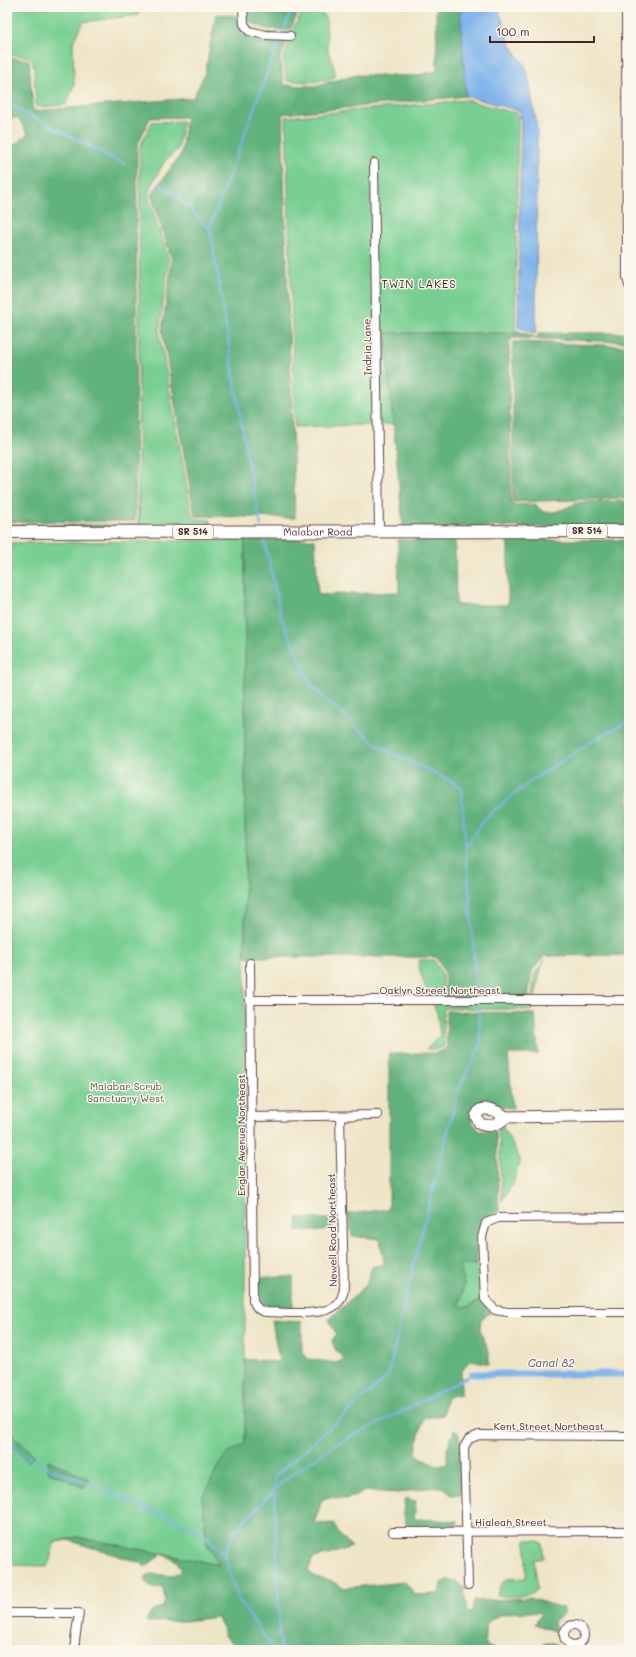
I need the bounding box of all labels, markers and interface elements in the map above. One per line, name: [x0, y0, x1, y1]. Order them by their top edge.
scale bar: [490, 18, 594, 44]
text: 100 m: [496, 23, 530, 39]
district label: TWIN LAKES: [382, 276, 456, 291]
street label: Indria Lane: [360, 318, 374, 376]
street label: Malabar Road: [284, 524, 352, 539]
road number: SR 514: [567, 524, 607, 538]
road number: SR 514: [173, 525, 213, 539]
street label: Oaklyn Street Northeast: [379, 983, 501, 997]
street label: Englar Avenue Northeast: [234, 1074, 248, 1196]
park label: Malabar Scrub Sanctuary West: [87, 1079, 165, 1105]
street label: Newell Road Northeast: [324, 1173, 340, 1287]
water label: Canal 82: [528, 1355, 574, 1370]
street label: Kent Street Northeast: [494, 1419, 604, 1433]
street label: Hialeah Street: [475, 1515, 547, 1529]

